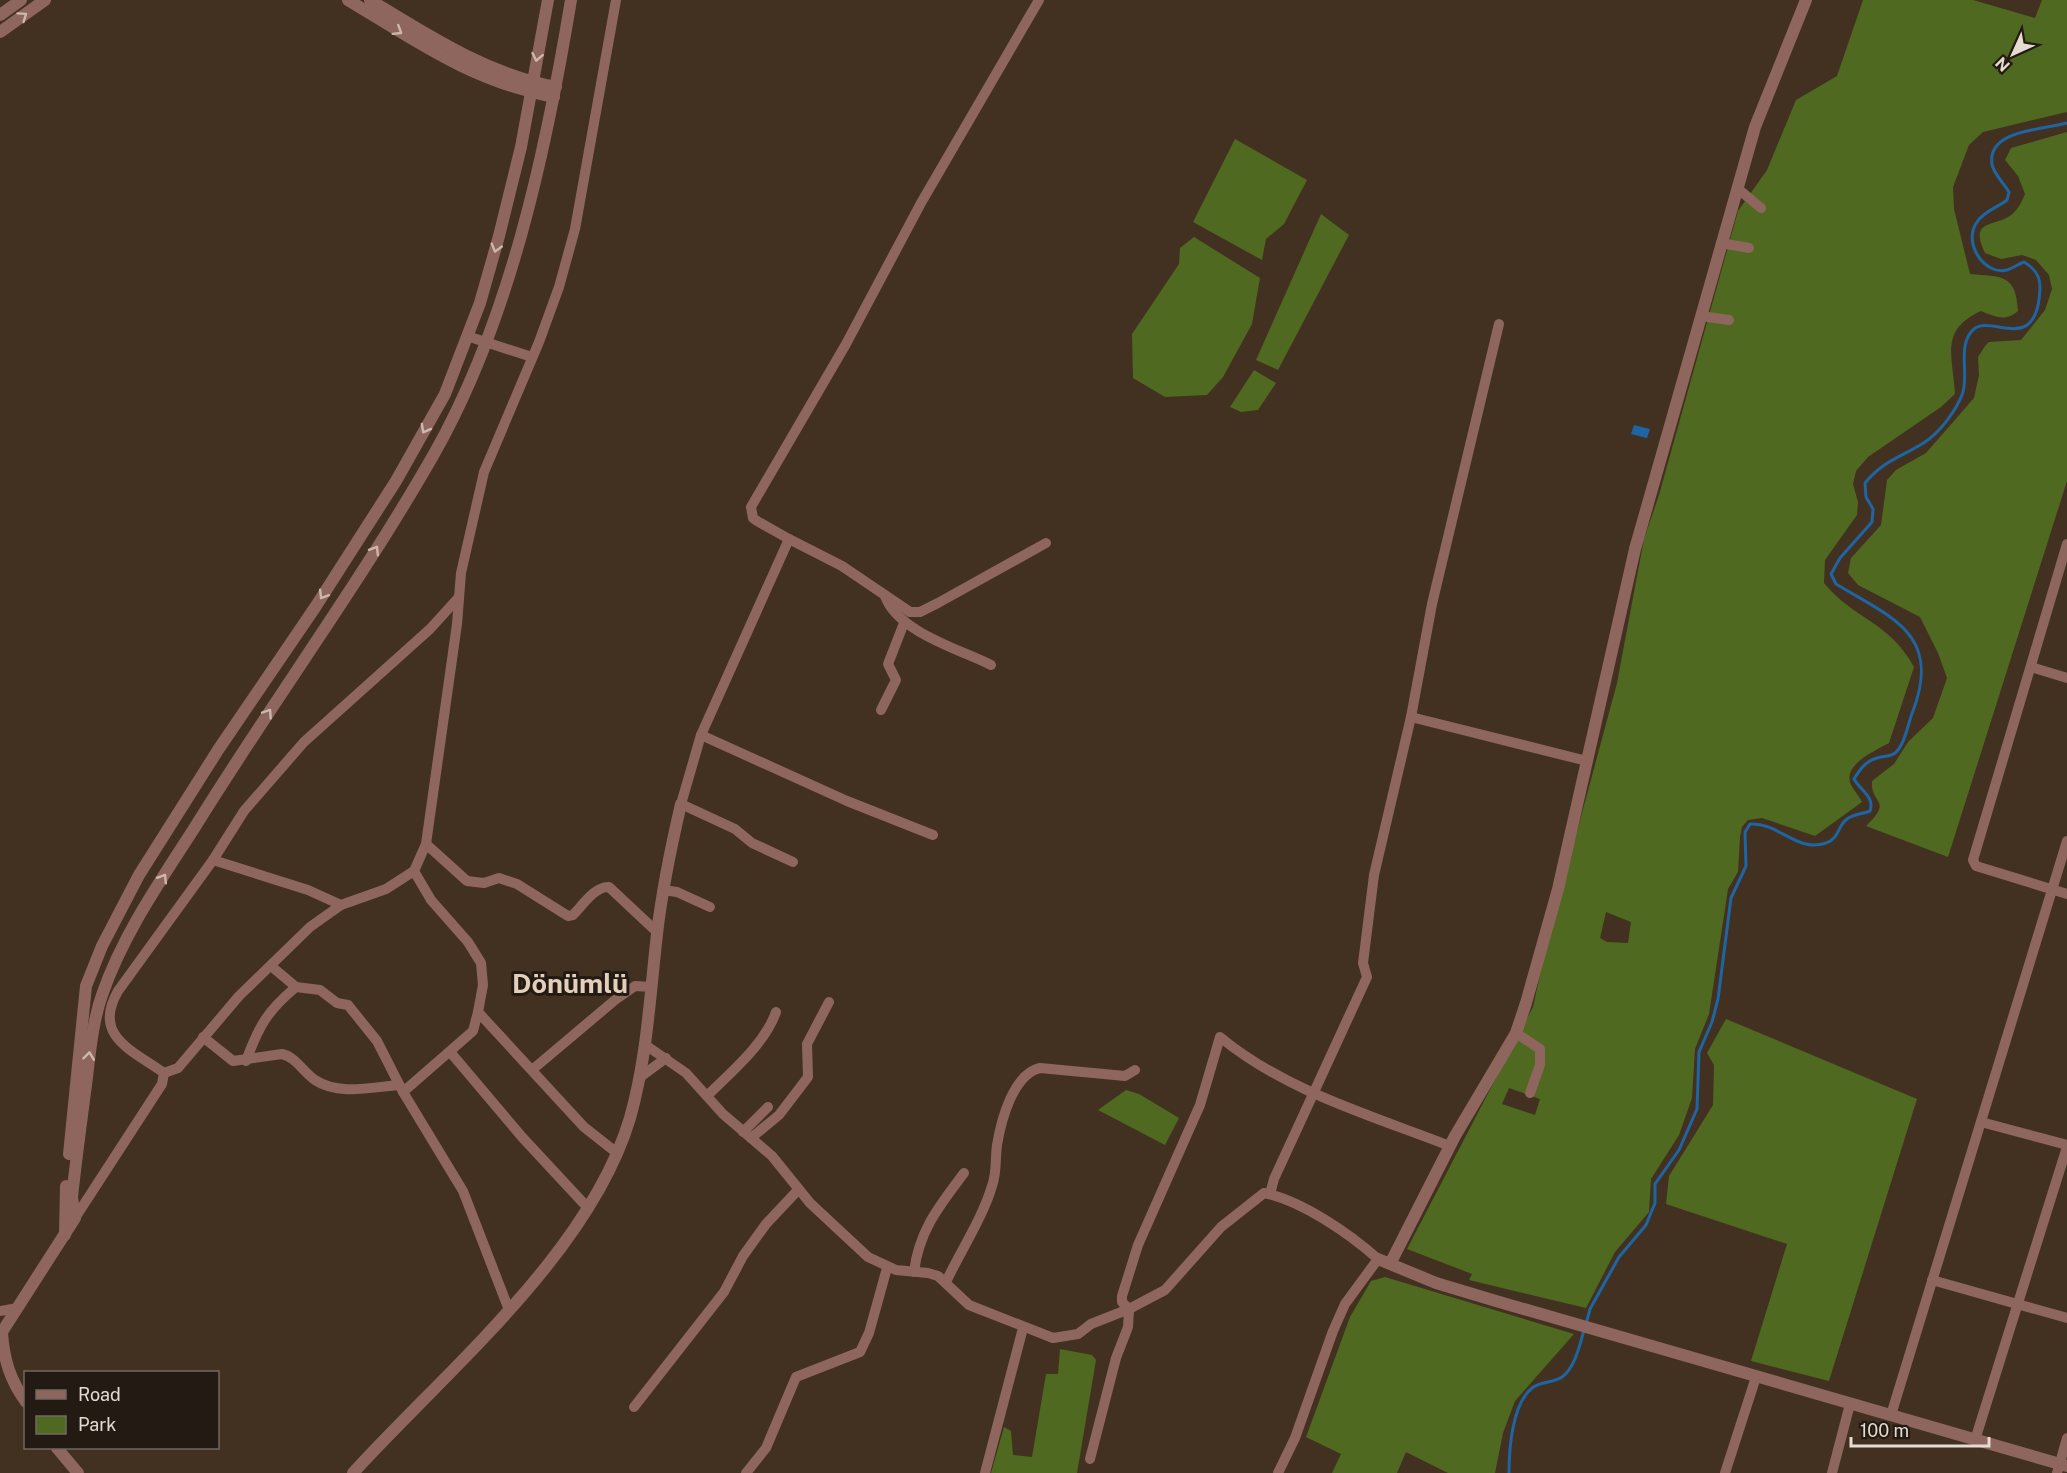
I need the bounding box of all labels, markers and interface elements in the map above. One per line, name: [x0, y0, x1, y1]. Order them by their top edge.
one-way arrow: [16, 12, 27, 23]
one-way arrow: [392, 23, 402, 35]
north arrow: [1983, 24, 2043, 84]
one-way arrow: [532, 53, 544, 62]
text: N: [1992, 53, 2014, 75]
one-way arrow: [491, 242, 503, 253]
one-way arrow: [421, 423, 432, 433]
one-way arrow: [367, 546, 379, 556]
one-way arrow: [319, 588, 330, 599]
one-way arrow: [260, 709, 272, 719]
one-way arrow: [156, 874, 168, 884]
district label: Dönümlü: [512, 967, 628, 999]
one-way arrow: [83, 1051, 95, 1061]
legend: [24, 1371, 219, 1449]
text: Road: [78, 1384, 121, 1405]
scale bar: [1851, 1410, 1989, 1448]
text: Park: [78, 1414, 116, 1435]
text: 100 m: [1860, 1420, 1909, 1441]

